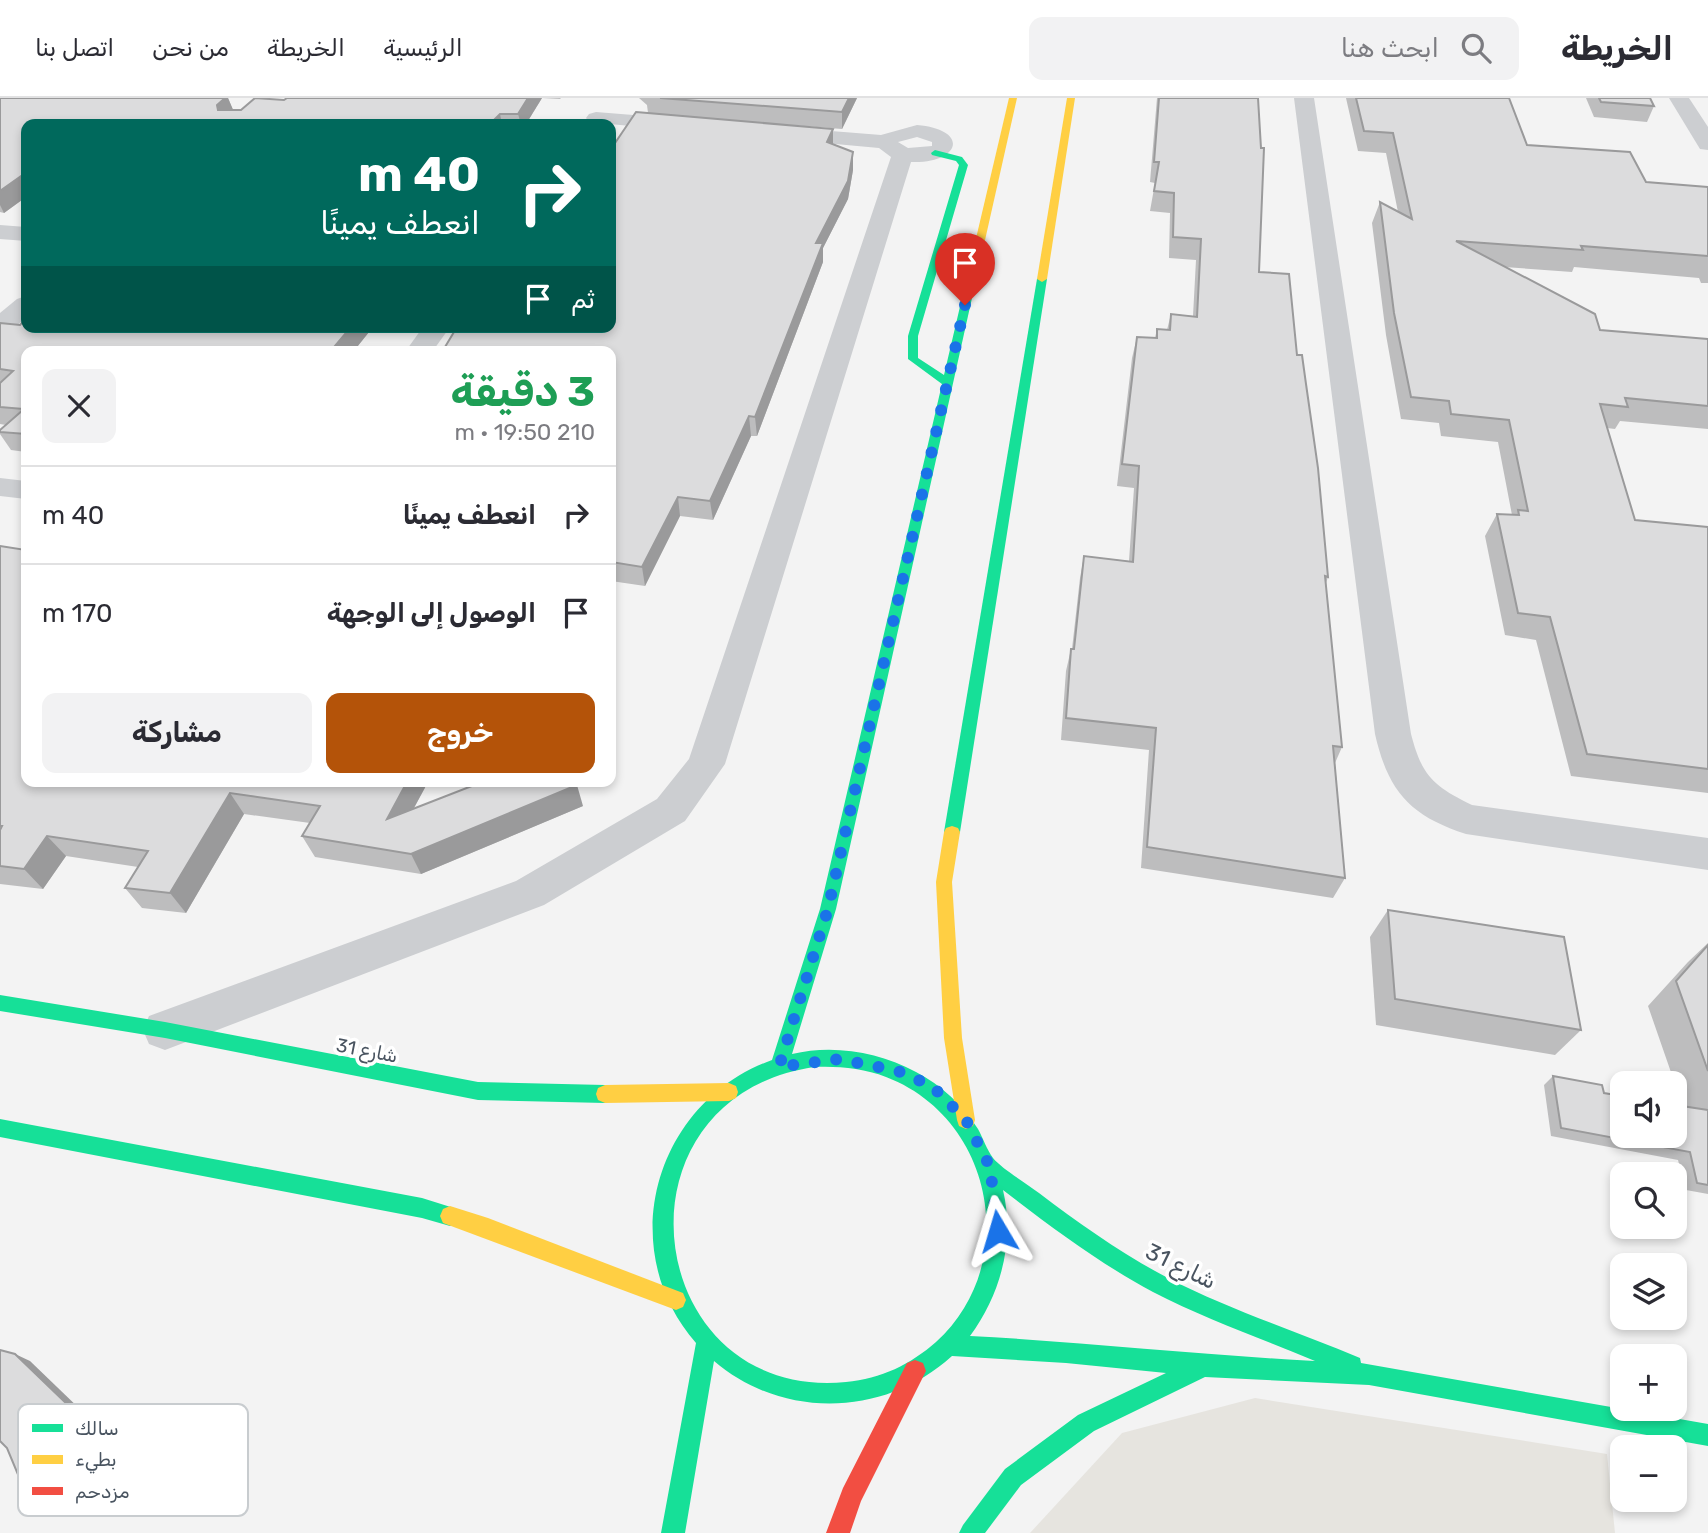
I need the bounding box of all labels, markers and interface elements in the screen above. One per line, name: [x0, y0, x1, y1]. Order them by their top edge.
search box: [1029, 17, 1519, 80]
icon: search: [1457, 29, 1495, 67]
text: الخريطة: [1561, 29, 1673, 68]
text: ابحث هنا: [1341, 33, 1439, 64]
text: اتصل بنا: [35, 34, 114, 62]
text: من نحن: [152, 34, 229, 62]
text: الخريطة: [267, 34, 345, 62]
text: الرئيسية: [383, 34, 463, 62]
text: 40 m: [358, 145, 480, 203]
icon: right: [504, 147, 595, 238]
text: انعطف يمينًا: [320, 204, 480, 242]
pin: [935, 233, 995, 305]
icon: arrive: [946, 244, 984, 282]
icon: arrive: [519, 280, 557, 318]
text: ثم: [571, 284, 595, 315]
text: 3 دقيقة: [450, 367, 595, 417]
button: close: [42, 369, 116, 443]
text: 210 m · 19:50: [454, 418, 595, 446]
icon: right: [557, 496, 595, 534]
text: 40 m: [42, 500, 104, 531]
text: انعطف يمينًا: [403, 500, 536, 531]
icon: arrive: [557, 594, 595, 632]
text: 170 m: [42, 598, 112, 629]
text: الوصول إلى الوجهة: [327, 598, 536, 629]
button: مشاركة: [42, 693, 312, 773]
button: خروج: [326, 693, 595, 773]
street label: شارع 31: [334, 1033, 400, 1070]
map controls: [1610, 1071, 1687, 1512]
button: sound: [1610, 1071, 1687, 1148]
button: search: [1610, 1162, 1687, 1239]
position arrow: [961, 1194, 1035, 1268]
street label: شارع 31: [1140, 1237, 1221, 1297]
button: layers: [1610, 1253, 1687, 1330]
button: +: [1610, 1344, 1687, 1421]
legend: [18, 1404, 248, 1516]
text: سالك: [75, 1417, 119, 1440]
button: −: [1610, 1435, 1687, 1512]
text: بطيء: [75, 1448, 117, 1474]
text: مزدحم: [75, 1480, 130, 1504]

